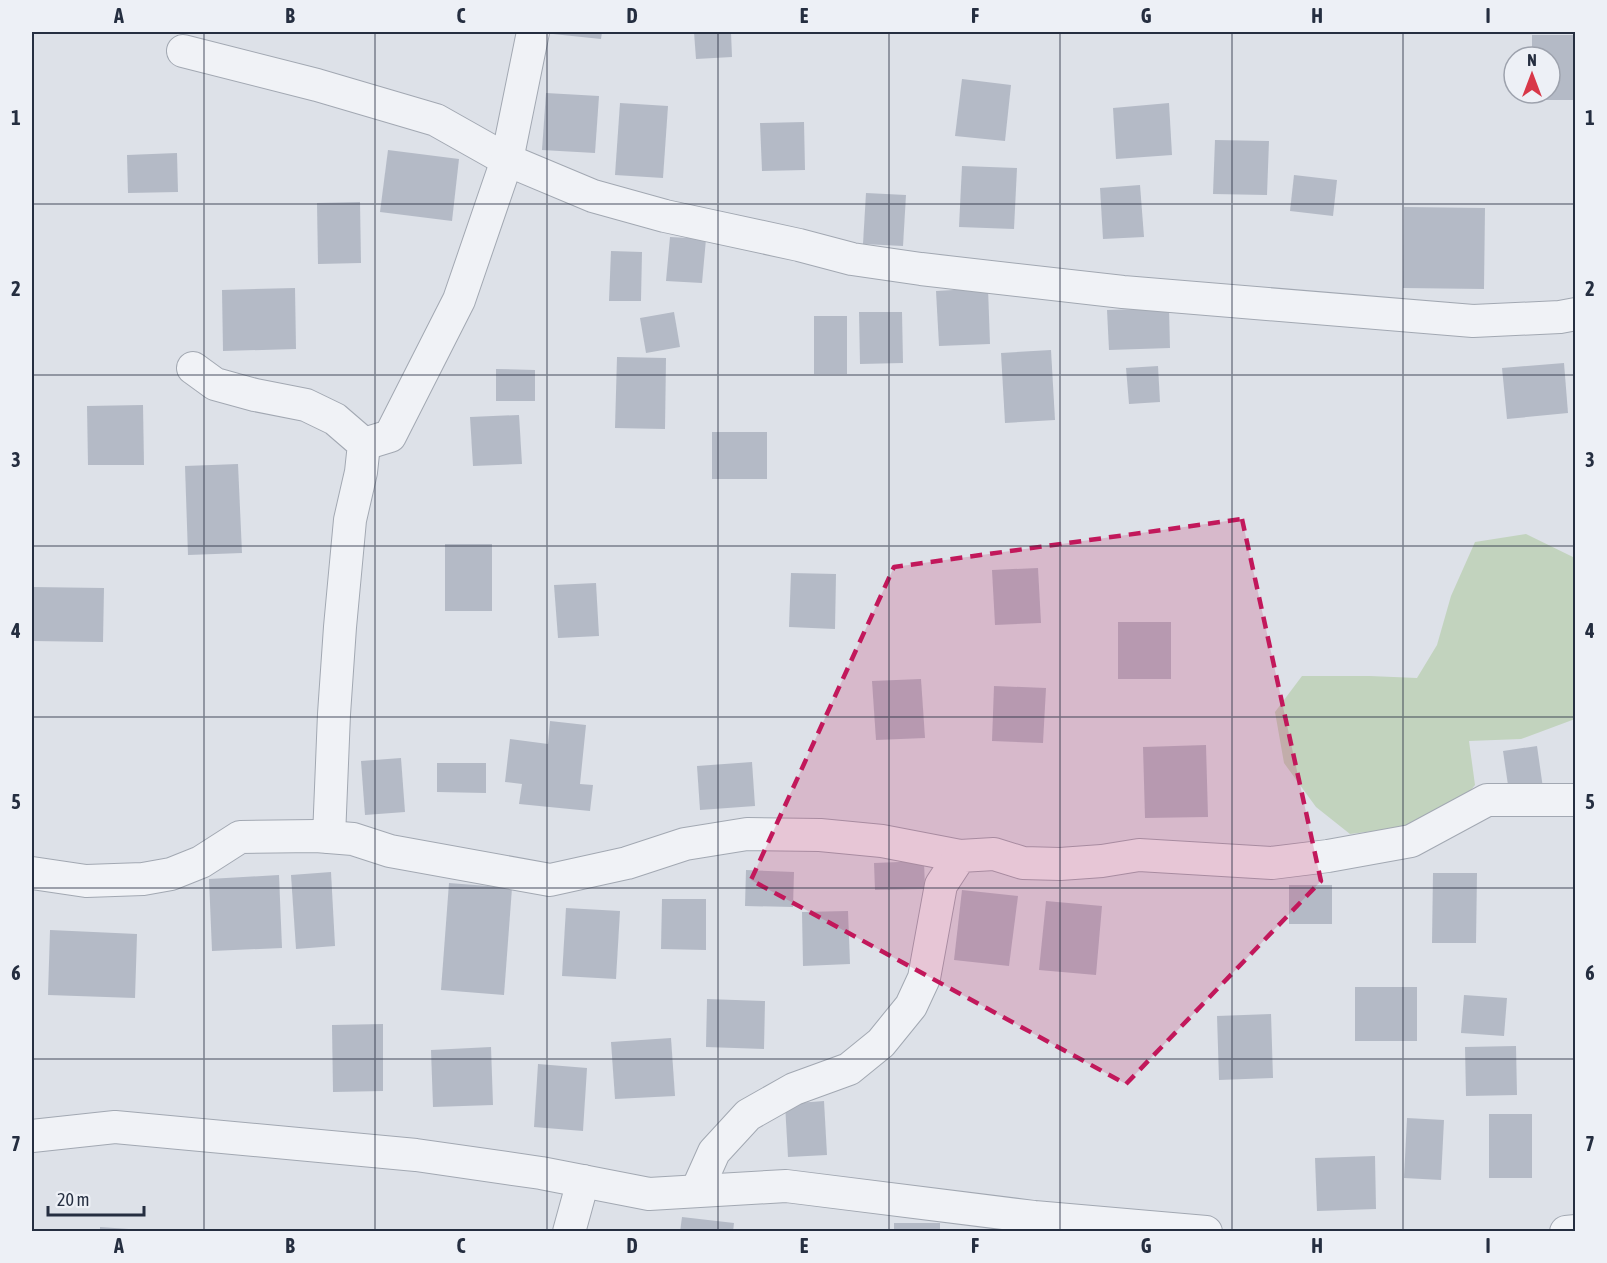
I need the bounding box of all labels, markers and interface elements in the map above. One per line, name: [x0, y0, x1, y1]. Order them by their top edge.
text: A: [113, 4, 124, 27]
text: B: [285, 4, 295, 27]
text: C: [457, 4, 466, 27]
text: D: [626, 4, 638, 27]
text: E: [800, 4, 809, 27]
text: F: [971, 4, 979, 27]
text: G: [1141, 4, 1152, 27]
text: H: [1311, 4, 1323, 27]
text: I: [1485, 4, 1491, 27]
north arrow: [1502, 45, 1562, 105]
text: N: [1527, 51, 1537, 69]
text: 1: [11, 106, 21, 129]
text: 1: [1585, 106, 1595, 129]
text: 2: [11, 277, 21, 300]
text: 2: [1585, 277, 1595, 300]
text: 3: [11, 448, 21, 471]
text: 3: [1585, 448, 1595, 471]
text: 4: [10, 619, 21, 642]
text: 4: [1584, 619, 1595, 642]
text: 5: [11, 790, 21, 813]
text: 5: [1585, 790, 1595, 813]
text: 6: [11, 961, 21, 984]
text: 6: [1585, 961, 1595, 984]
text: 7: [11, 1132, 21, 1155]
text: 7: [1585, 1132, 1595, 1155]
scale bar: [48, 1179, 144, 1217]
text: 20 m: [57, 1189, 89, 1210]
text: A: [113, 1234, 124, 1257]
text: B: [285, 1234, 295, 1257]
text: C: [457, 1234, 466, 1257]
text: D: [626, 1234, 638, 1257]
text: E: [800, 1234, 809, 1257]
text: F: [971, 1234, 979, 1257]
text: G: [1141, 1234, 1152, 1257]
text: H: [1311, 1234, 1323, 1257]
text: I: [1485, 1234, 1491, 1257]

